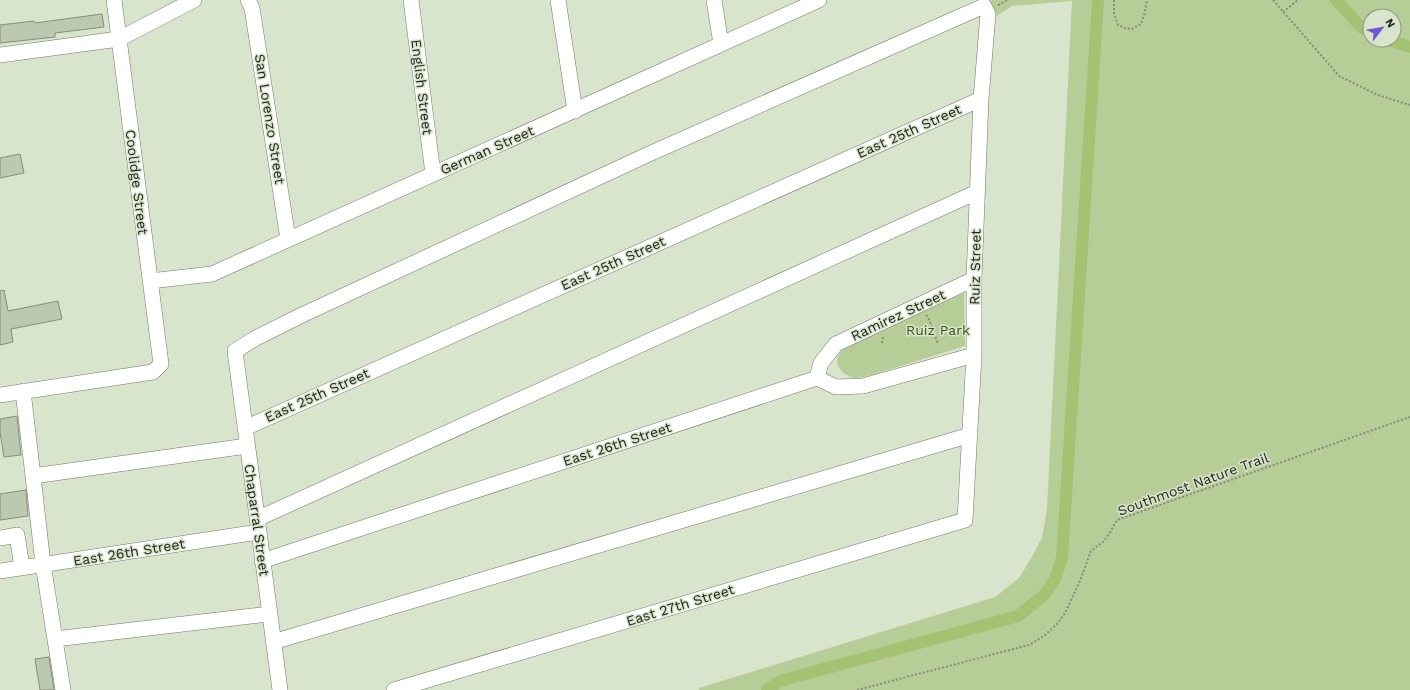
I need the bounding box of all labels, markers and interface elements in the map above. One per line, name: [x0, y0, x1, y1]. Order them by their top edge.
north arrow: [1362, 8, 1402, 48]
text: N: [1382, 16, 1398, 30]
street label: English Street: [408, 38, 436, 136]
street label: San Lorenzo Street: [252, 53, 288, 185]
street label: East 25th Street: [854, 101, 964, 161]
street label: German Street: [438, 122, 536, 178]
street label: Coolidge Street: [123, 129, 151, 236]
street label: Ruiz Street: [966, 229, 984, 305]
street label: East 25th Street: [558, 233, 668, 293]
street label: Ramirez Street: [848, 286, 948, 344]
park label: Ruiz Park: [906, 322, 970, 338]
street label: East 25th Street: [262, 365, 372, 425]
street label: East 26th Street: [561, 419, 673, 469]
street label: Southmost Nature Trail: [1115, 449, 1271, 519]
street label: Chaparral Street: [241, 463, 273, 577]
street label: East 26th Street: [72, 535, 186, 569]
street label: East 27th Street: [624, 581, 736, 629]

